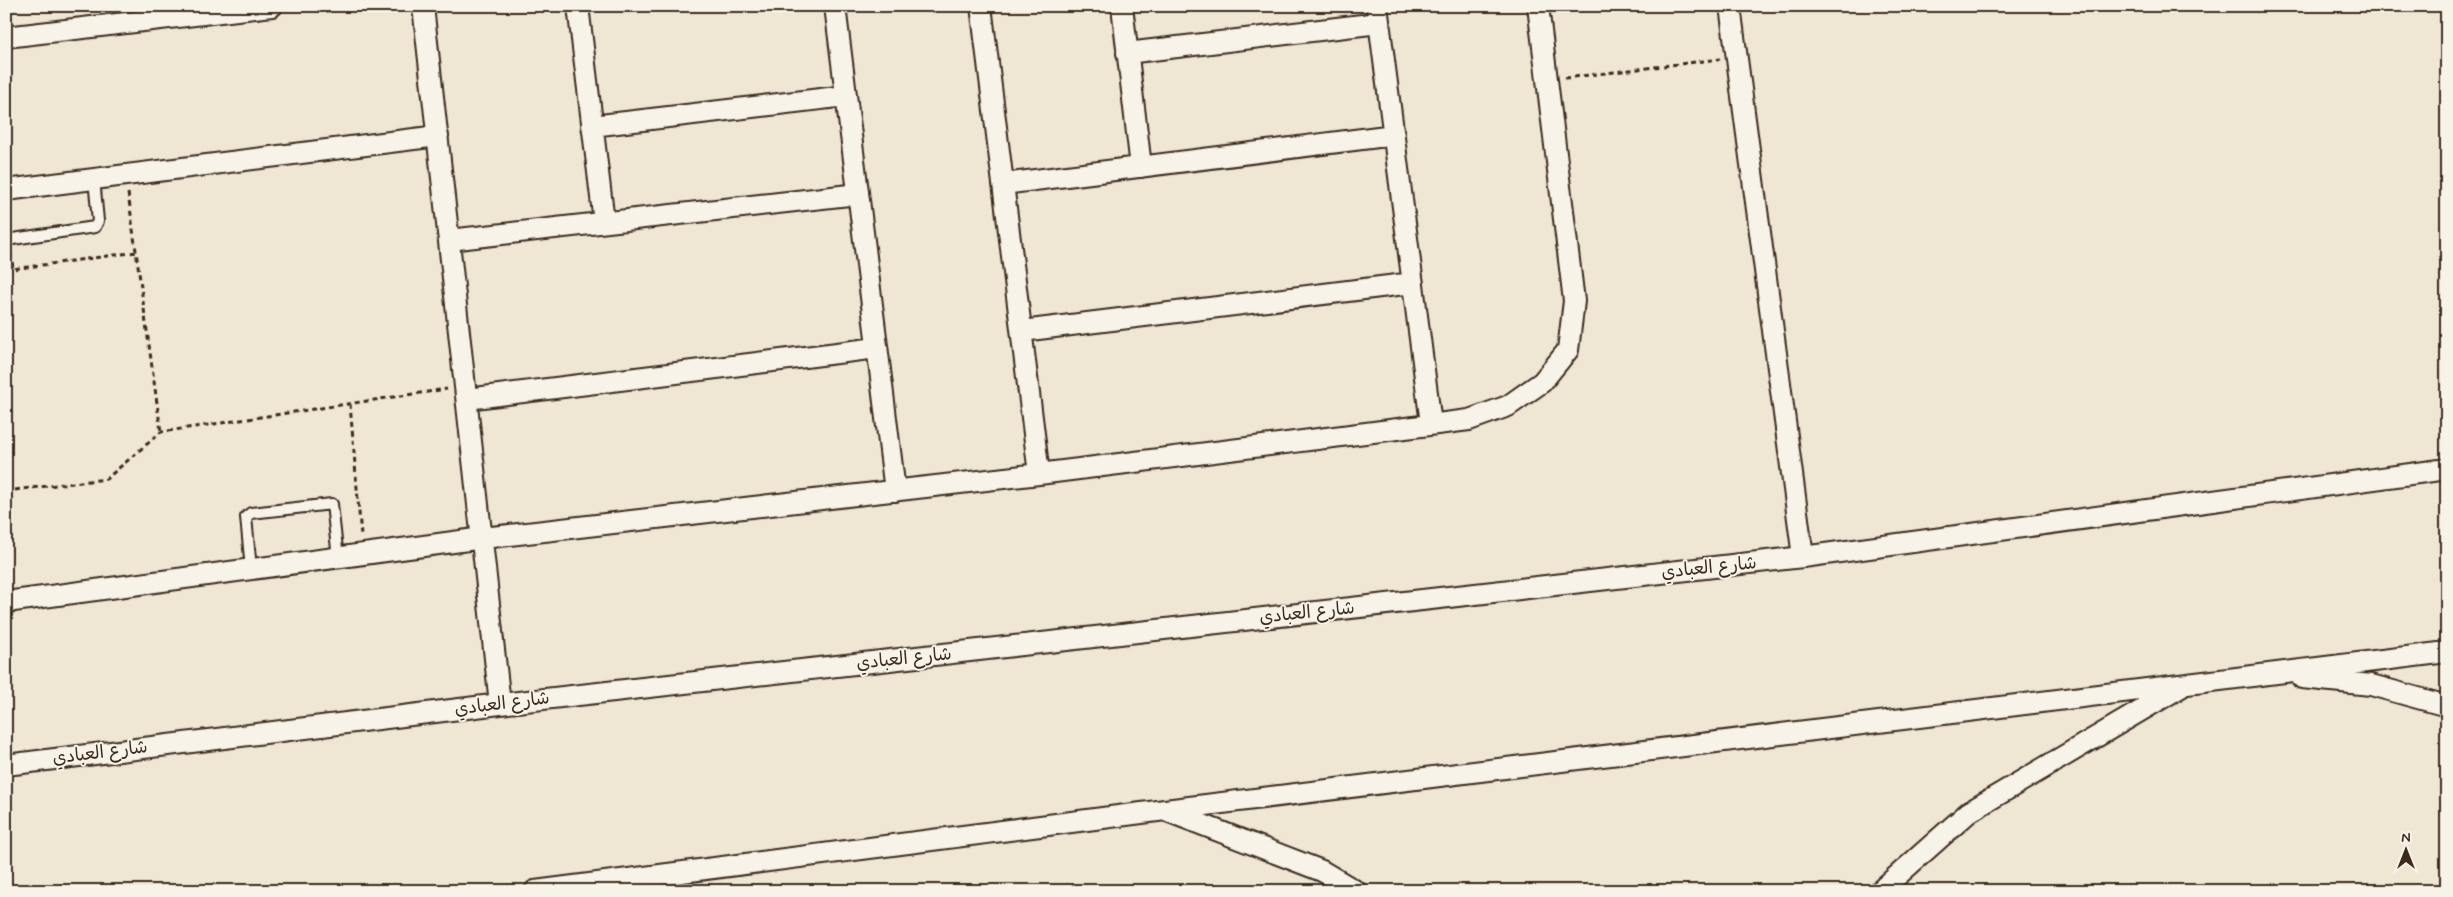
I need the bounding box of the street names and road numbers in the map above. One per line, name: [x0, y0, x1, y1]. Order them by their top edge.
street label: شارع العبادي: [1660, 551, 1758, 585]
street label: شارع العبادي: [1258, 596, 1356, 630]
street label: شارع العبادي: [855, 642, 953, 676]
street label: شارع العبادي: [453, 686, 551, 722]
street label: شارع العبادي: [51, 735, 149, 771]

